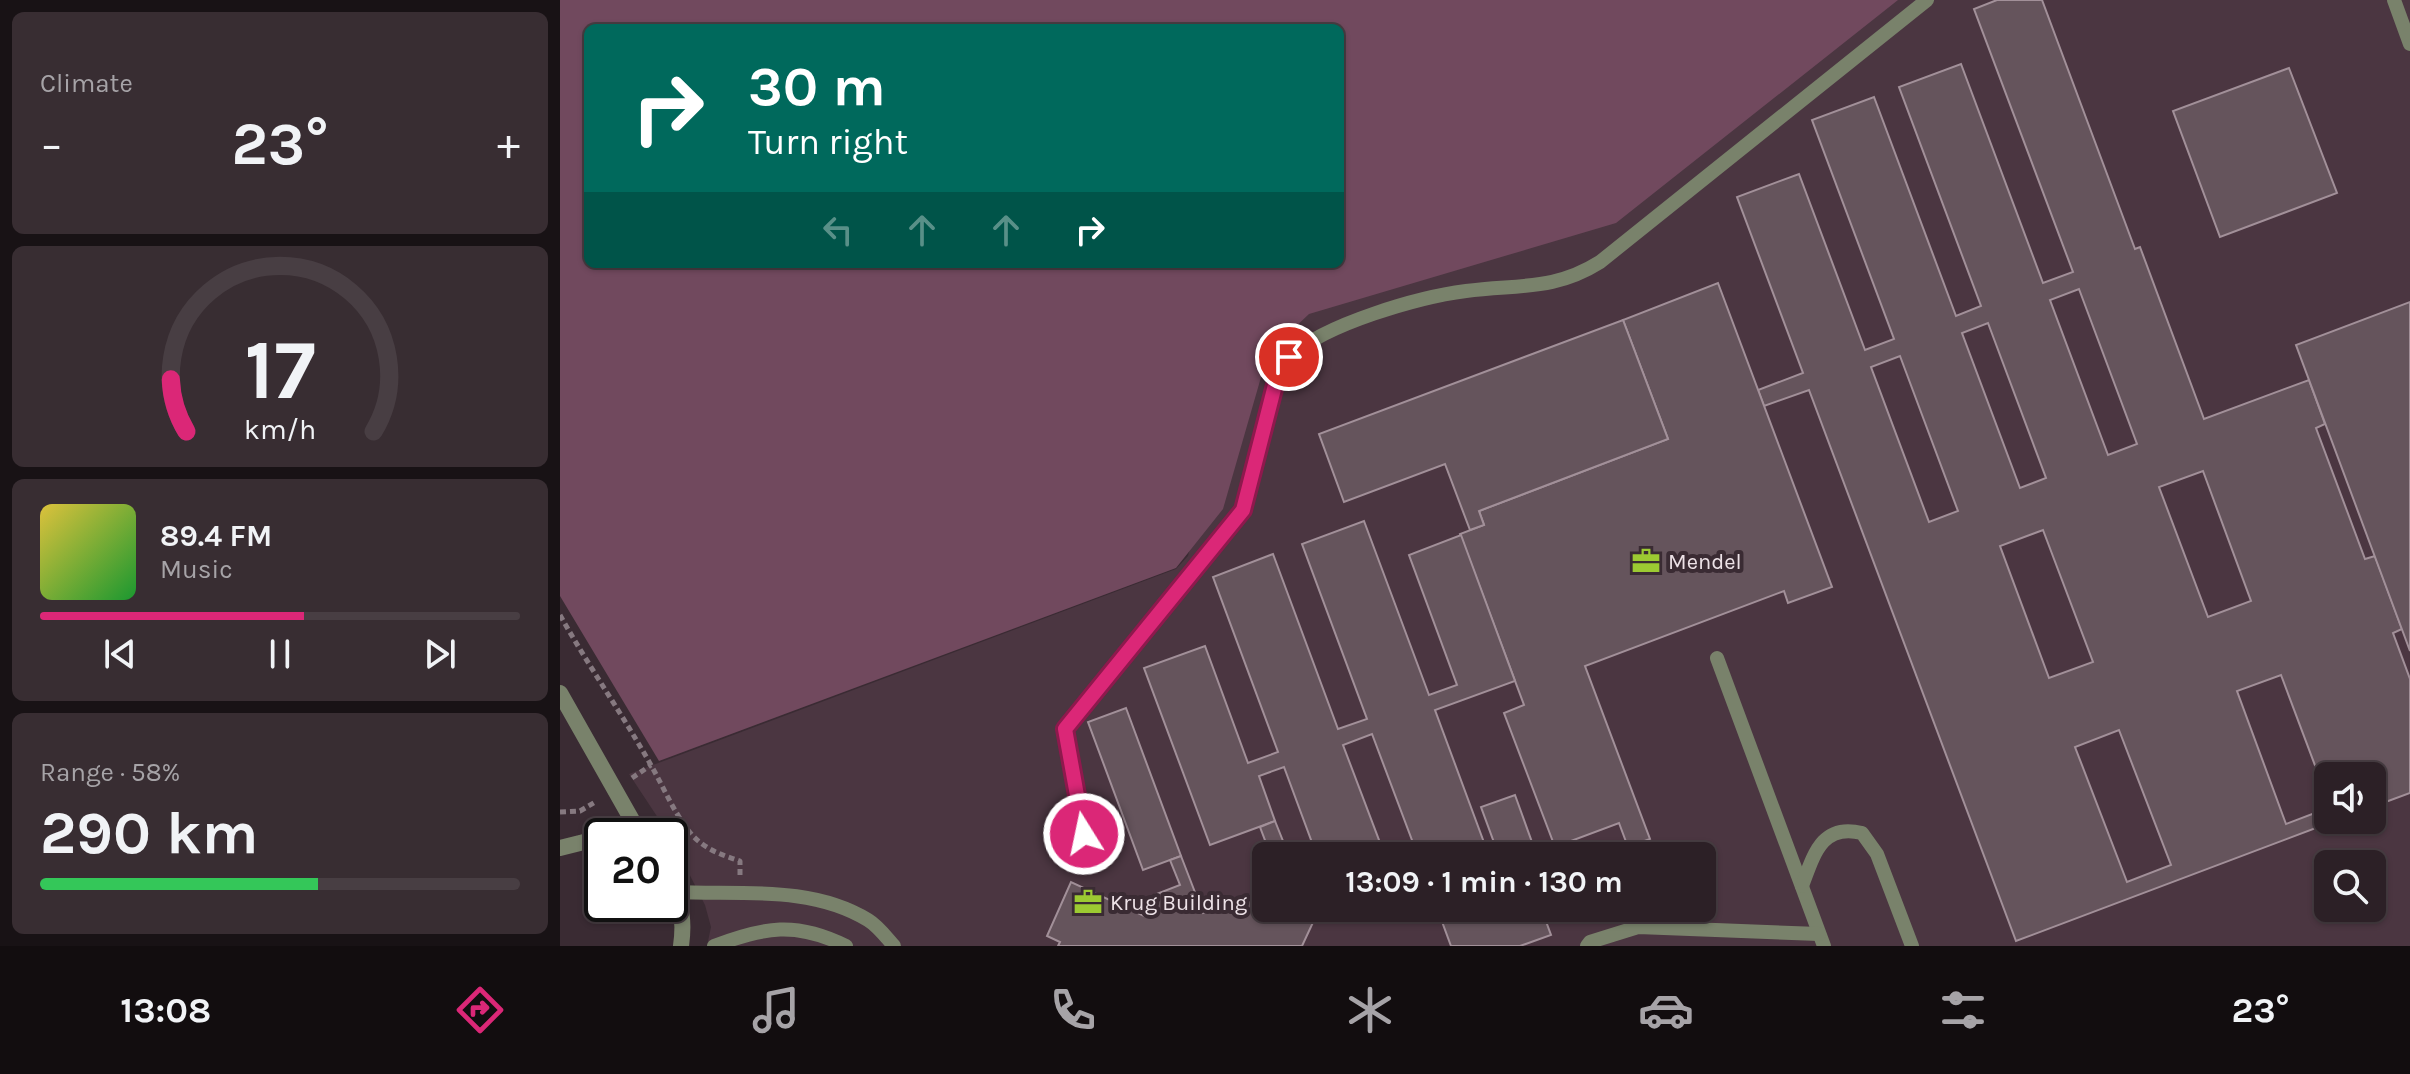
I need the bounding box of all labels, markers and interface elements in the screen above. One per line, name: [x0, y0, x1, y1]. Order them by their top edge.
text: 30 m: [748, 54, 886, 119]
icon: right: [616, 56, 720, 160]
text: Climate: [40, 68, 133, 99]
text: 23°: [232, 109, 328, 179]
text: −: [40, 119, 63, 170]
text: +: [497, 119, 520, 170]
text: Turn right: [748, 121, 908, 163]
icon: left: [816, 208, 860, 252]
icon: ahead: [900, 208, 944, 252]
icon: ahead: [984, 208, 1028, 252]
icon: right: [1068, 208, 1112, 252]
text: 17: [244, 322, 316, 419]
pin: [1255, 323, 1323, 391]
icon: arrive: [1267, 335, 1311, 379]
text: km/h: [244, 413, 316, 446]
text: 89.4 FM: [160, 518, 272, 554]
office icon: Mendel: [1631, 546, 1661, 576]
place label: Mendel: [1668, 549, 1742, 575]
text: Music: [160, 554, 233, 585]
icon: previous: [98, 632, 142, 676]
icon: pause: [258, 632, 302, 676]
icon: next: [418, 632, 462, 676]
text: Range · 58%: [40, 757, 180, 788]
map controls: [2314, 762, 2386, 922]
button: sound: [2314, 762, 2386, 834]
position arrow: [1042, 792, 1126, 876]
text: 290 km: [40, 798, 258, 868]
speed limit sign: 20: [584, 818, 688, 922]
button: search: [2314, 850, 2386, 922]
text: 13:09 · 1 min · 130 m: [1345, 864, 1623, 900]
office icon: Krug Building: [1073, 887, 1103, 917]
place label: Krug Building: [1110, 890, 1248, 916]
icon: directions: [452, 982, 508, 1038]
icon: music: [748, 982, 804, 1038]
icon: phone: [1045, 982, 1101, 1038]
icon: climate: [1342, 982, 1398, 1038]
icon: car: [1638, 982, 1694, 1038]
icon: filters: [1935, 982, 1991, 1038]
text: 13:08: [120, 989, 211, 1031]
text: 23°: [2231, 989, 2290, 1031]

